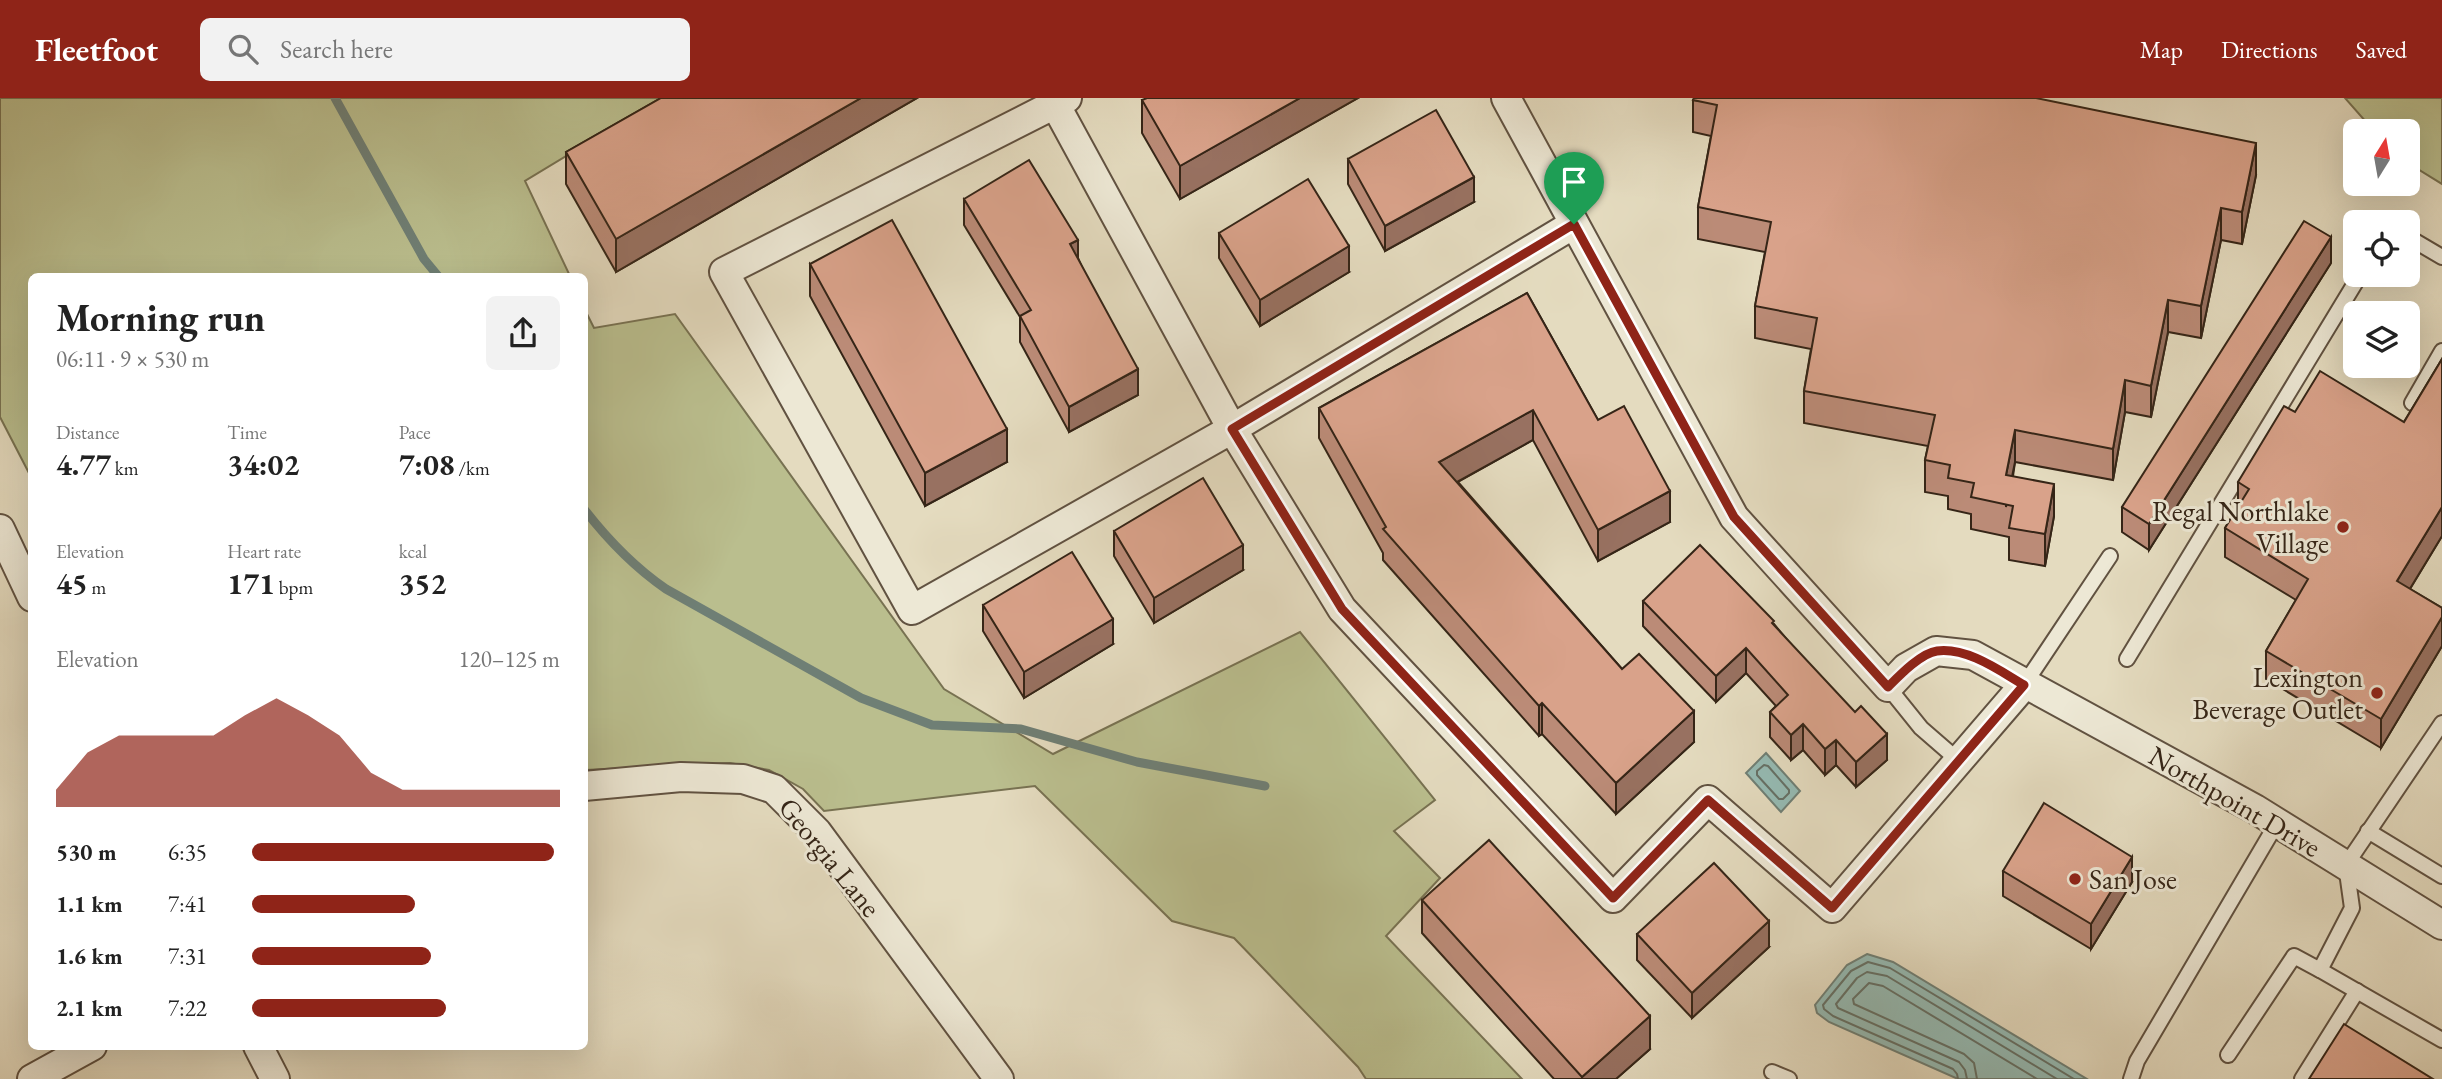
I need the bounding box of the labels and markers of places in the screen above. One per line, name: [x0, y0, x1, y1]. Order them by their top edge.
pin: [1544, 152, 1604, 224]
place label: Regal Northlake Village: [2152, 493, 2329, 561]
marker: Regal Northlake Village: [2335, 519, 2351, 535]
place label: Lexington Beverage Outlet: [2193, 659, 2363, 727]
marker: Lexington Beverage Outlet: [2369, 685, 2385, 701]
place label: San Jose: [2089, 861, 2177, 897]
marker: San Jose: [2067, 871, 2083, 887]

